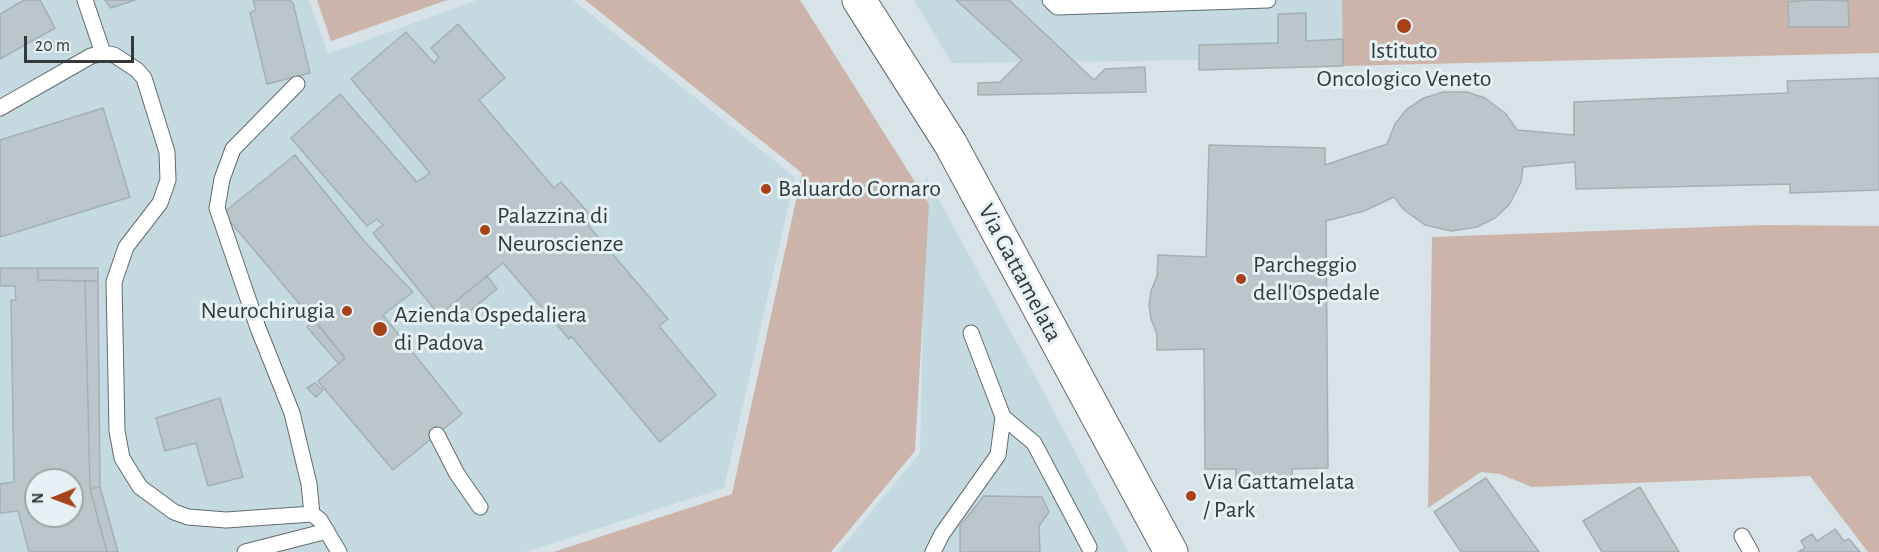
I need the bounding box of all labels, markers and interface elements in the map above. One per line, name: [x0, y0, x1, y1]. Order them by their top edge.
marker: Istituto Oncologico Veneto: [1395, 17, 1413, 35]
scale bar: [27, 24, 136, 62]
text: 20 m: [35, 37, 70, 55]
place label: Istituto Oncologico Veneto: [1317, 37, 1491, 93]
place label: Baluardo Cornaro: [778, 175, 941, 203]
marker: Baluardo Cornaro: [759, 182, 773, 196]
street label: Via Gattamelata: [972, 199, 1068, 347]
place label: Palazzina di Neuroscienze: [497, 202, 623, 258]
marker: Palazzina di Neuroscienze: [478, 223, 492, 237]
place label: Parcheggio dell'Ospedale: [1253, 251, 1380, 307]
marker: Parcheggio dell'Ospedale: [1234, 272, 1248, 286]
place label: Neurochirugia: [200, 297, 335, 325]
place label: Azienda Ospedaliera di Padova: [394, 301, 587, 357]
marker: Neurochirugia: [340, 304, 354, 318]
marker: Azienda Ospedaliera di Padova: [371, 320, 389, 338]
north arrow: [24, 468, 84, 528]
place label: Via Gattamelata / Park: [1203, 468, 1355, 524]
marker: Via Gattamelata / Park: [1184, 489, 1198, 503]
text: N: [30, 493, 46, 504]

